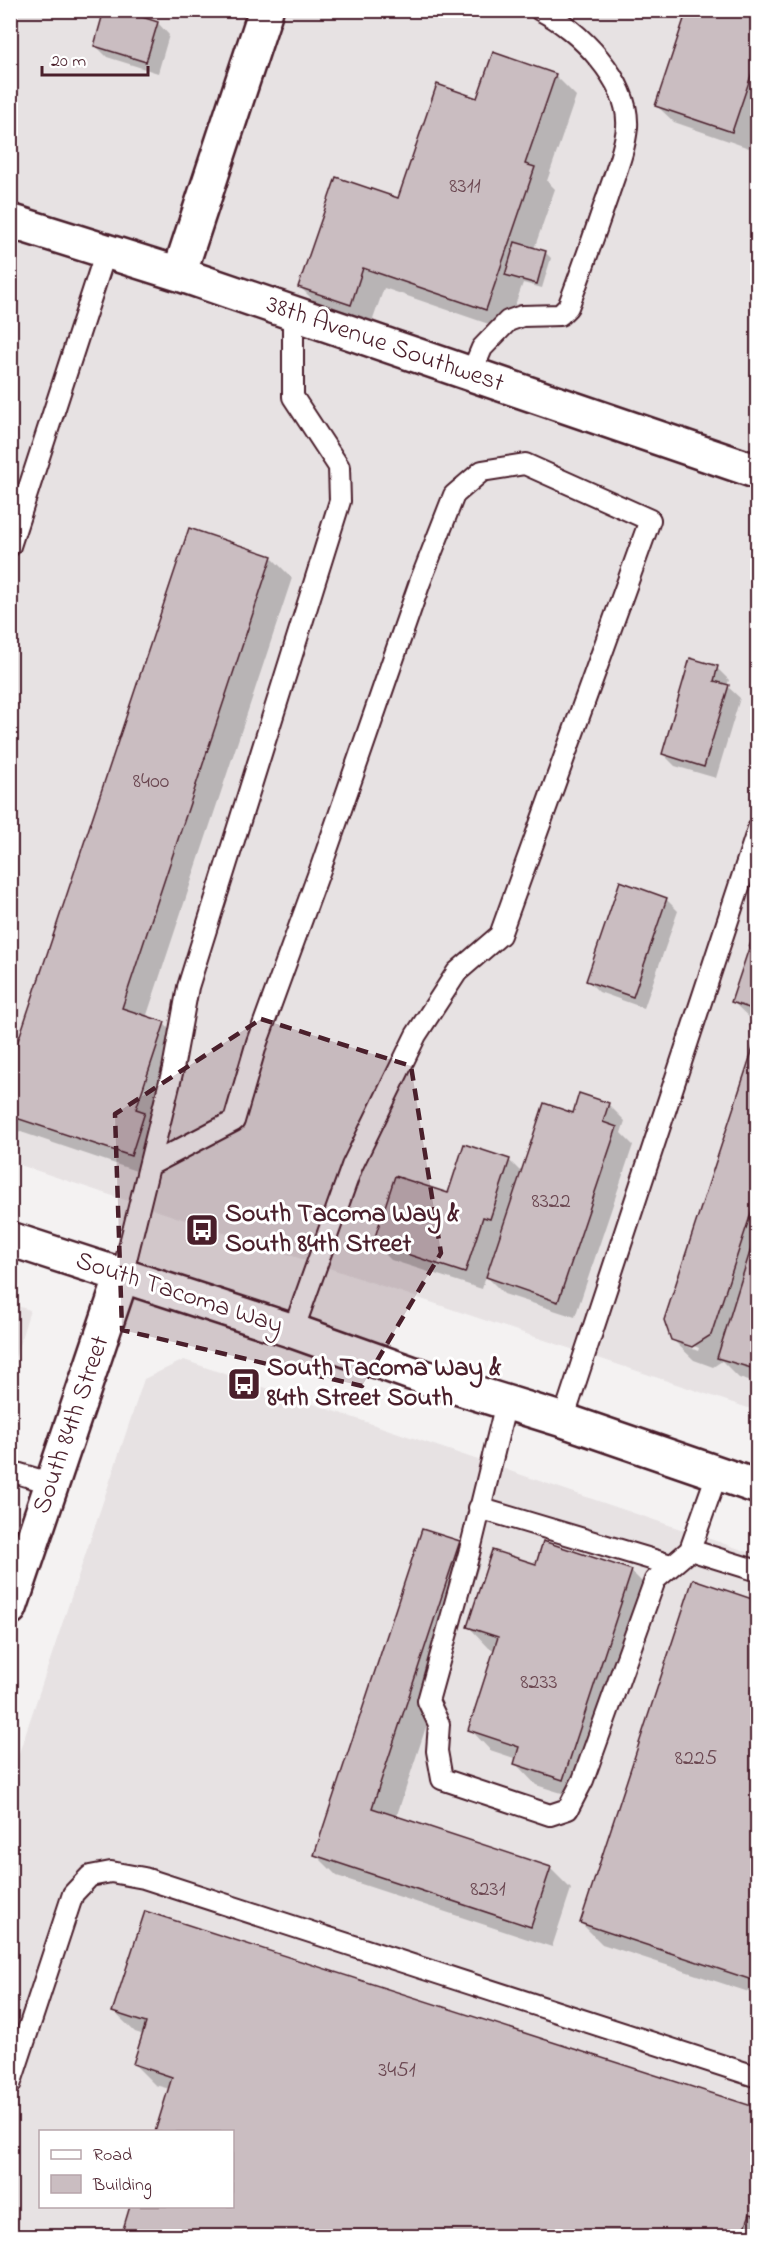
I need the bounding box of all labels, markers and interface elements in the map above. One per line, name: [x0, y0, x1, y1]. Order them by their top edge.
scale bar: [42, 39, 148, 77]
text: 20 m: [51, 49, 86, 75]
house number: 8311: [449, 171, 481, 203]
street label: 38th Avenue Southwest: [261, 286, 509, 404]
house number: 8400: [133, 766, 169, 798]
house number: 8322: [531, 1186, 571, 1218]
place label: South Tacoma Way & South 84th Street: [225, 1196, 459, 1264]
bus stop icon: South Tacoma Way & South 84th Street: [184, 1212, 220, 1248]
street label: South Tacoma Way: [70, 1243, 288, 1345]
street label: South 84th Street: [24, 1331, 120, 1519]
place label: South Tacoma Way & 84th Street South: [266, 1350, 501, 1418]
bus stop icon: South Tacoma Way & 84th Street South: [226, 1366, 262, 1402]
house number: 8233: [520, 1667, 558, 1699]
house number: 8225: [675, 1743, 717, 1775]
house number: 8231: [470, 1874, 506, 1906]
house number: 3451: [378, 2055, 416, 2087]
legend: [39, 2130, 234, 2208]
text: Road: [93, 2143, 132, 2169]
text: Building: [92, 2173, 152, 2200]

